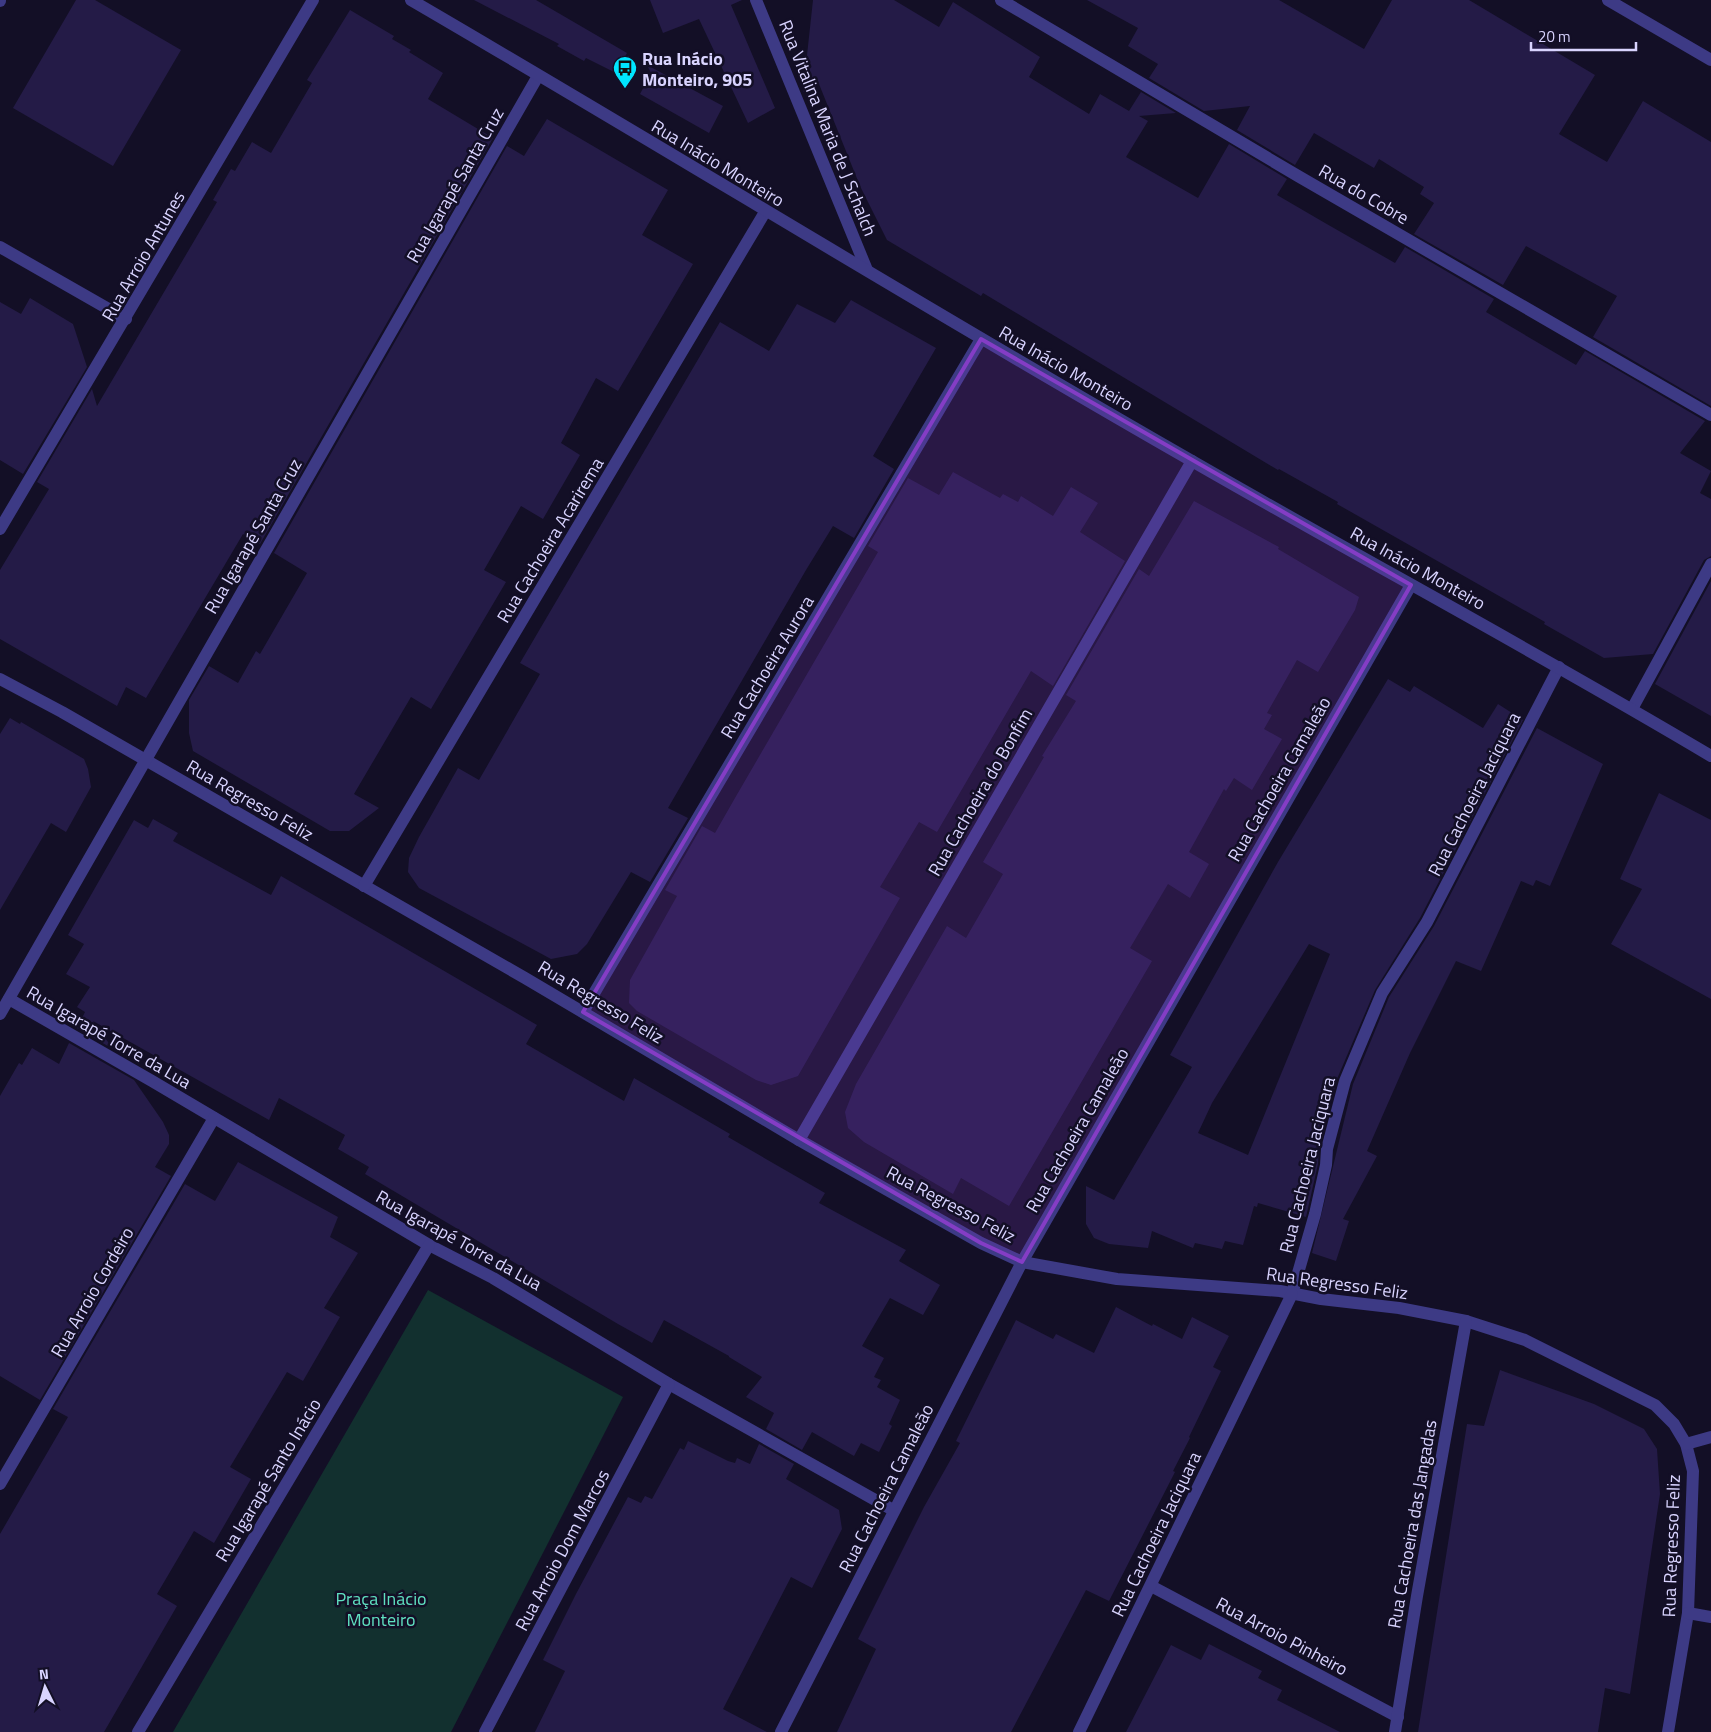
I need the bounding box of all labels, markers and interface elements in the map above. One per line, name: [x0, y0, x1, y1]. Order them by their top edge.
street label: Rua Vitalina Maria de J Schalch: [772, 16, 884, 240]
scale bar: [1531, 20, 1636, 52]
text: 20 m: [1538, 25, 1571, 48]
place label: Rua Inácio Monteiro, 905: [642, 45, 752, 93]
bus stop icon: Rua Inácio Monteiro, 905: [612, 55, 638, 89]
street label: Rua Igarapé Santa Cruz: [399, 102, 511, 268]
street label: Rua Inácio Monteiro: [646, 113, 790, 213]
street label: Rua do Cobre: [1314, 157, 1414, 231]
street label: Rua Arroio Antunes: [95, 186, 191, 326]
street label: Rua Inácio Monteiro: [994, 319, 1138, 417]
street label: Rua Cachoeira Acarirema: [490, 452, 610, 628]
street label: Rua Igarapé Santa Cruz: [197, 453, 309, 619]
street label: Rua Inácio Monteiro: [1345, 520, 1491, 616]
street label: Rua Cachoeira Aurora: [714, 590, 820, 744]
street label: Rua Cachoeira Camaleão: [1221, 692, 1337, 866]
street label: Rua Cachoeira do Bonfim: [921, 703, 1039, 881]
street label: Rua Cachoeira Jaciquara: [1421, 707, 1527, 881]
street label: Rua Regresso Feliz: [181, 753, 319, 847]
street label: Rua Regresso Feliz: [533, 954, 669, 1050]
street label: Rua Igarapé Torre da Lua: [22, 979, 196, 1095]
street label: Rua Cachoeira Camaleão: [1019, 1043, 1135, 1217]
street label: Rua Cachoeira Jaciquara: [1272, 1074, 1342, 1256]
street label: Rua Regresso Feliz: [882, 1159, 1020, 1249]
street label: Rua Igarapé Torre da Lua: [371, 1183, 547, 1297]
street label: Rua Arroio Cordeiro: [44, 1222, 140, 1362]
street label: Rua Regresso Feliz: [1264, 1260, 1410, 1306]
street label: Rua Igarapé Santo Inácio: [208, 1393, 328, 1567]
street label: Rua Cachoeira Camaleão: [832, 1399, 940, 1577]
street label: Rua Cachoeira das Jangadas: [1380, 1417, 1444, 1631]
street label: Rua Cachoeira Jaciquara: [1104, 1447, 1208, 1621]
street label: Rua Arroio Dom Marcos: [508, 1464, 616, 1636]
street label: Rua Regresso Feliz: [1655, 1474, 1687, 1618]
park label: Praça Inácio Monteiro: [335, 1585, 427, 1633]
street label: Rua Arroio Pinheiro: [1211, 1590, 1353, 1682]
north arrow: [20, 1662, 70, 1712]
text: N: [38, 1663, 50, 1684]

